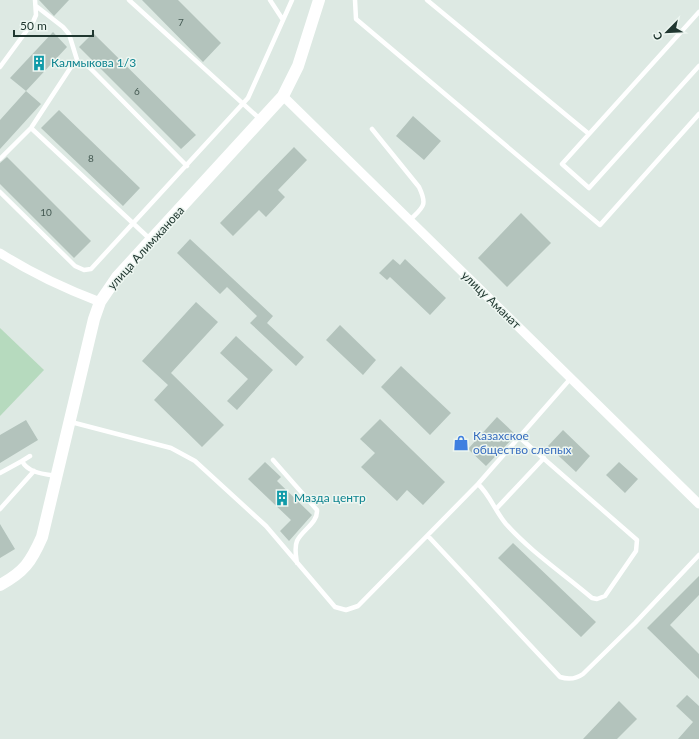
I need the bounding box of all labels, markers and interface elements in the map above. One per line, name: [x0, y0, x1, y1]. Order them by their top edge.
scale bar: [14, 12, 93, 38]
north arrow: [647, 12, 687, 52]
house number: 7: [178, 16, 184, 28]
text: 50 m: [20, 18, 47, 33]
text: С: [650, 30, 665, 42]
building icon: Калмыкова 1/3: [30, 54, 48, 72]
place label: Калмыкова 1/3: [51, 55, 136, 70]
house number: 6: [134, 85, 140, 97]
house number: 8: [88, 152, 94, 164]
street label: улица Алимжанова: [104, 203, 187, 293]
house number: 10: [40, 206, 52, 218]
street label: улицу Аманат: [458, 268, 524, 332]
place label: Казахское общество слепых: [473, 428, 572, 457]
shop icon: Казахское общество слепых: [452, 434, 470, 452]
building icon: Мазда центр: [273, 489, 291, 507]
place label: Мазда центр: [294, 490, 366, 505]

